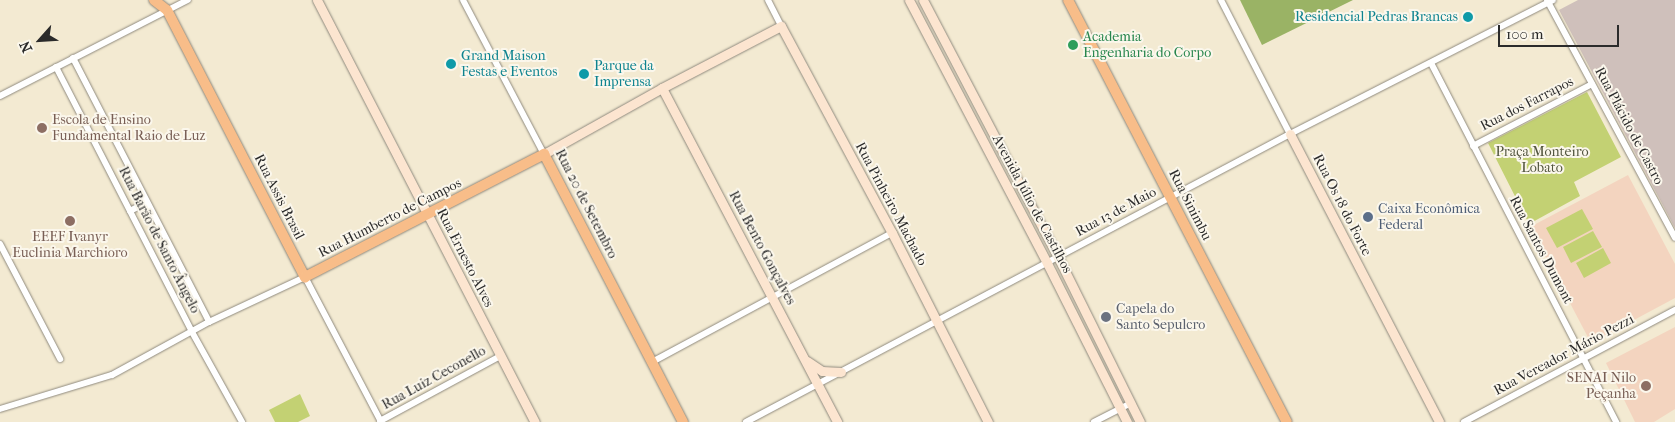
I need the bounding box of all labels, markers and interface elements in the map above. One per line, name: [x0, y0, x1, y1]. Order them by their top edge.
place label: Residencial Pedras Brancas: [1295, 9, 1458, 25]
marker: Residencial Pedras Brancas: [1462, 11, 1474, 23]
north arrow: [15, 15, 65, 65]
scale bar: [1500, 15, 1621, 47]
text: 100 m: [1506, 25, 1544, 43]
place label: Academia Engenharia do Corpo: [1083, 29, 1211, 62]
text: N: [16, 38, 36, 55]
marker: Academia Engenharia do Corpo: [1067, 39, 1079, 51]
place label: Grand Maison Festas e Eventos: [461, 48, 557, 80]
marker: Grand Maison Festas e Eventos: [445, 58, 457, 70]
place label: Parque da Imprensa: [594, 58, 654, 90]
street label: Rua Plácido de Castro: [1591, 64, 1667, 188]
marker: Parque da Imprensa: [578, 68, 590, 80]
street label: Rua dos Farrapos: [1478, 73, 1576, 135]
place label: Escola de Ensino Fundamental Raio de Luz: [52, 112, 206, 144]
marker: Escola de Ensino Fundamental Raio de Luz: [36, 122, 48, 134]
street label: Avenida Júlio de Castilhos: [988, 132, 1076, 276]
street label: Rua Pinheiro Machado: [851, 139, 931, 269]
park label: Praça Monteiro Lobato: [1495, 144, 1589, 176]
street label: Rua 20 de Setembro: [551, 146, 621, 262]
street label: Rua Assis Brasil: [250, 151, 308, 243]
street label: Rua Os 18 do Forte: [1309, 151, 1375, 259]
street label: Rua Barão de Santo Ângelo: [115, 164, 203, 316]
street label: Rua Sinimbu: [1165, 167, 1215, 243]
street label: Rua Humberto de Campos: [316, 175, 464, 261]
street label: Rua 13 de Maio: [1073, 184, 1159, 240]
street label: Rua Bento Gonçalves: [725, 188, 799, 308]
street label: Rua Santos Dumont: [1506, 193, 1576, 307]
place label: Caixa Econômica Federal: [1378, 201, 1480, 233]
street label: Rua Ernesto Alves: [433, 206, 497, 310]
marker: Caixa Econômica Federal: [1362, 211, 1374, 223]
marker: EEEF Ivanyr Euclinia Marchioro: [64, 215, 76, 227]
place label: EEEF Ivanyr Euclinia Marchioro: [12, 229, 128, 262]
place label: Capela do Santo Sepulcro: [1116, 301, 1205, 334]
marker: Capela do Santo Sepulcro: [1100, 311, 1112, 323]
street label: Rua Vereador Mário Pezzi: [1491, 311, 1637, 399]
street label: Rua Luiz Ceconello: [379, 342, 489, 414]
place label: SENAI Nilo Peçanha: [1567, 370, 1636, 402]
marker: SENAI Nilo Peçanha: [1640, 380, 1652, 392]

